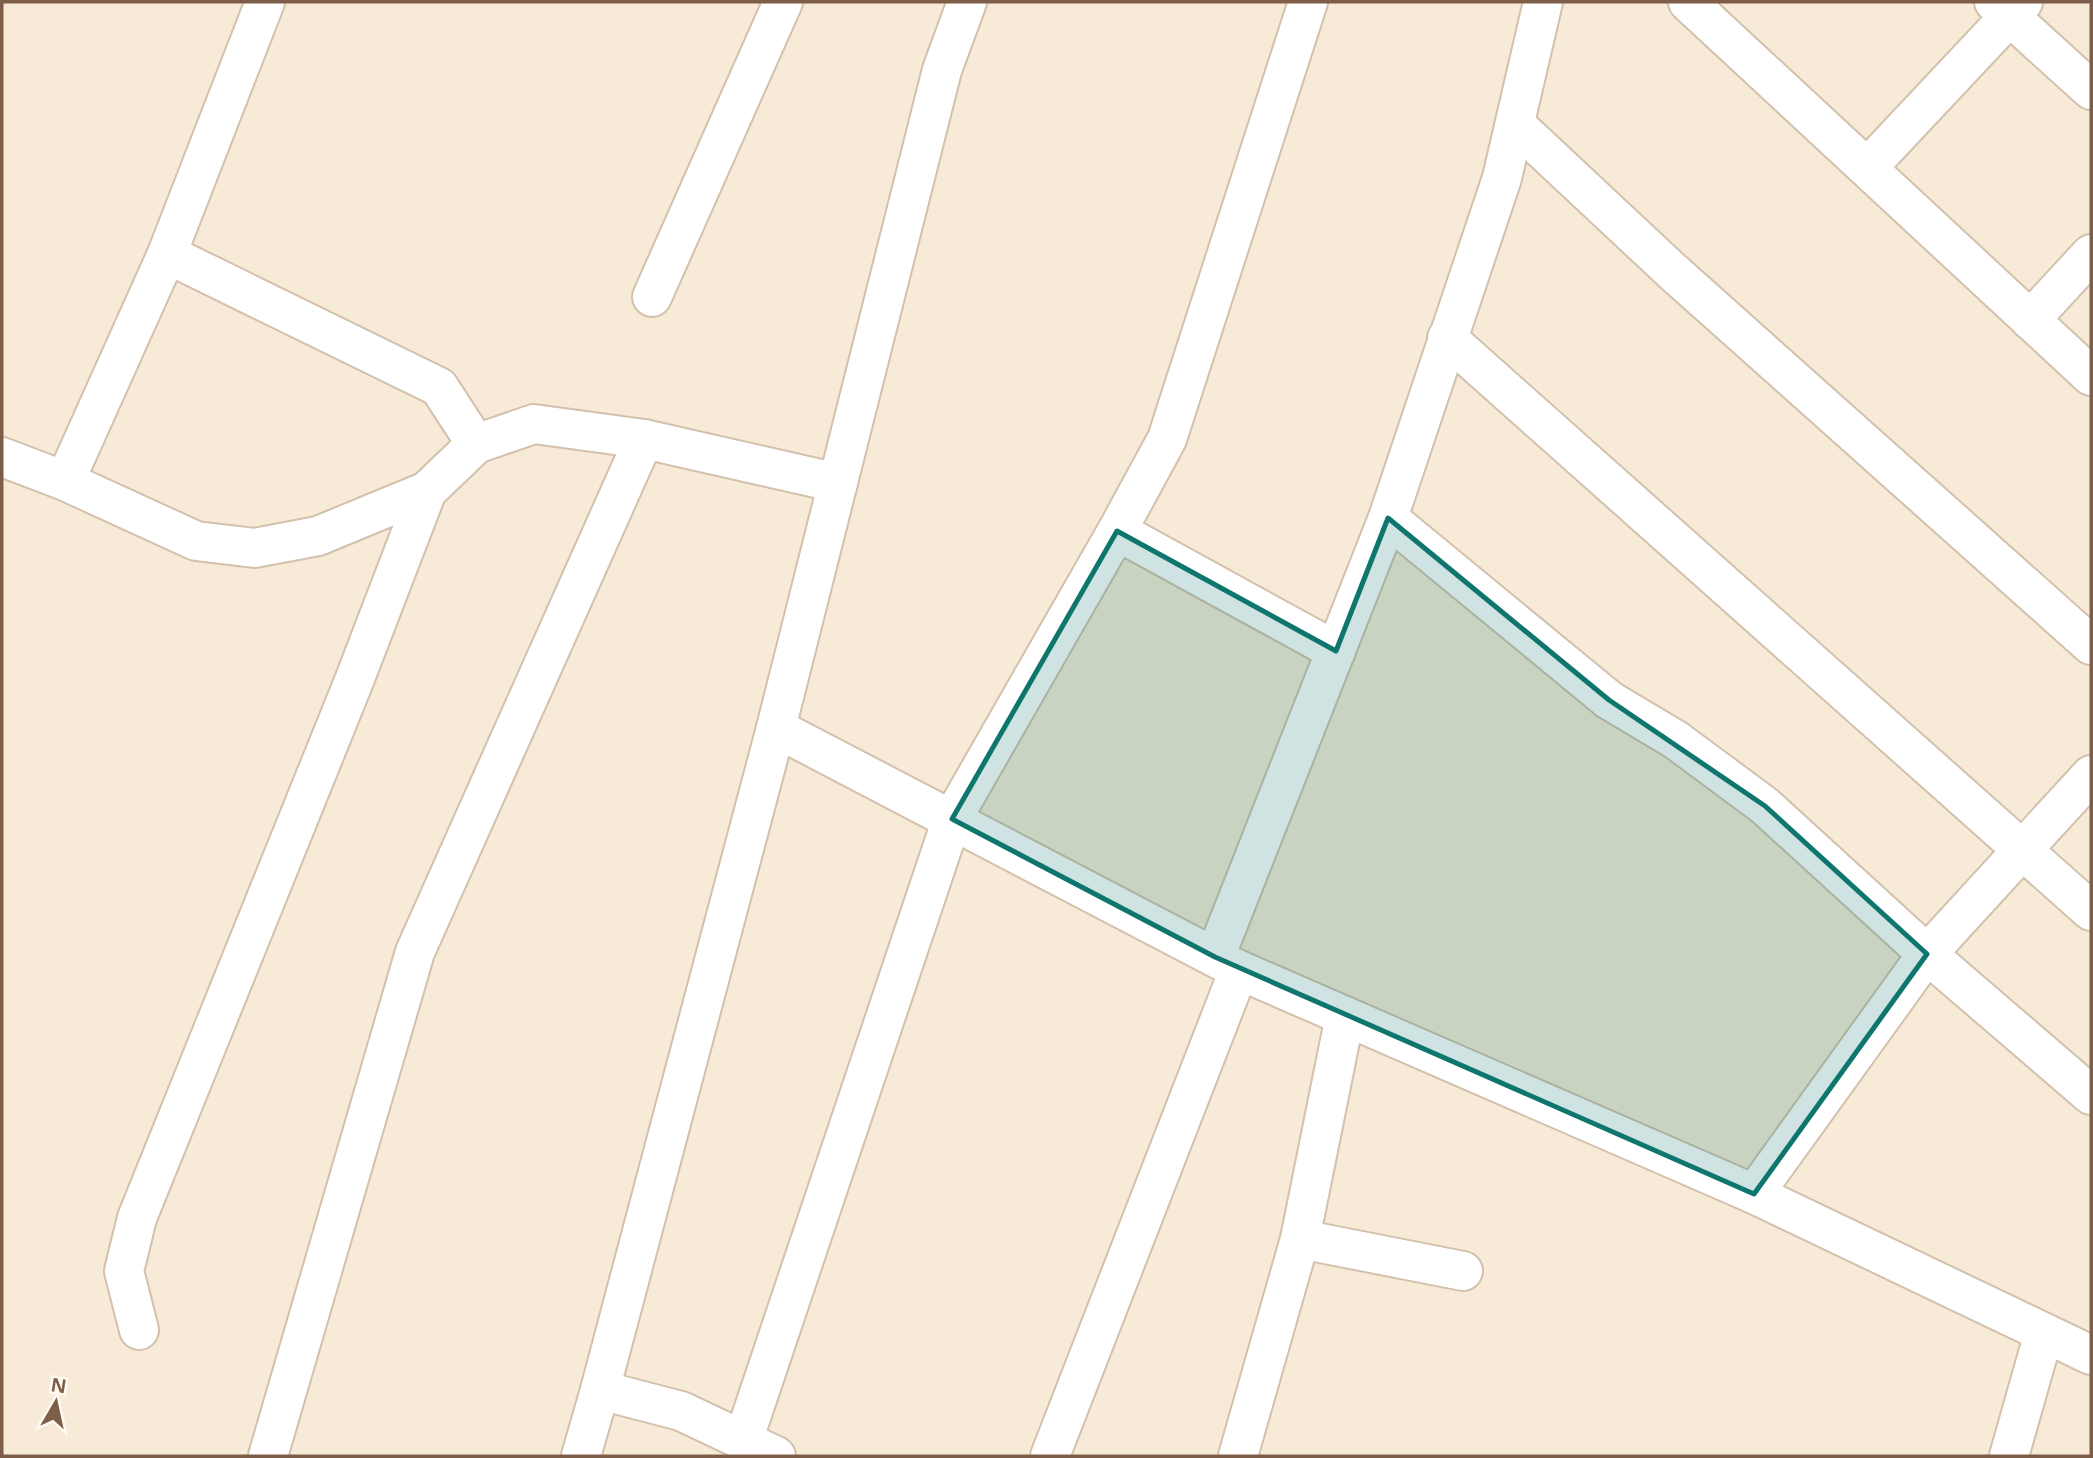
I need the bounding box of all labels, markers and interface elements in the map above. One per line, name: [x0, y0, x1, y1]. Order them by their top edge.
north arrow: [21, 1367, 91, 1437]
text: N: [49, 1371, 68, 1399]

